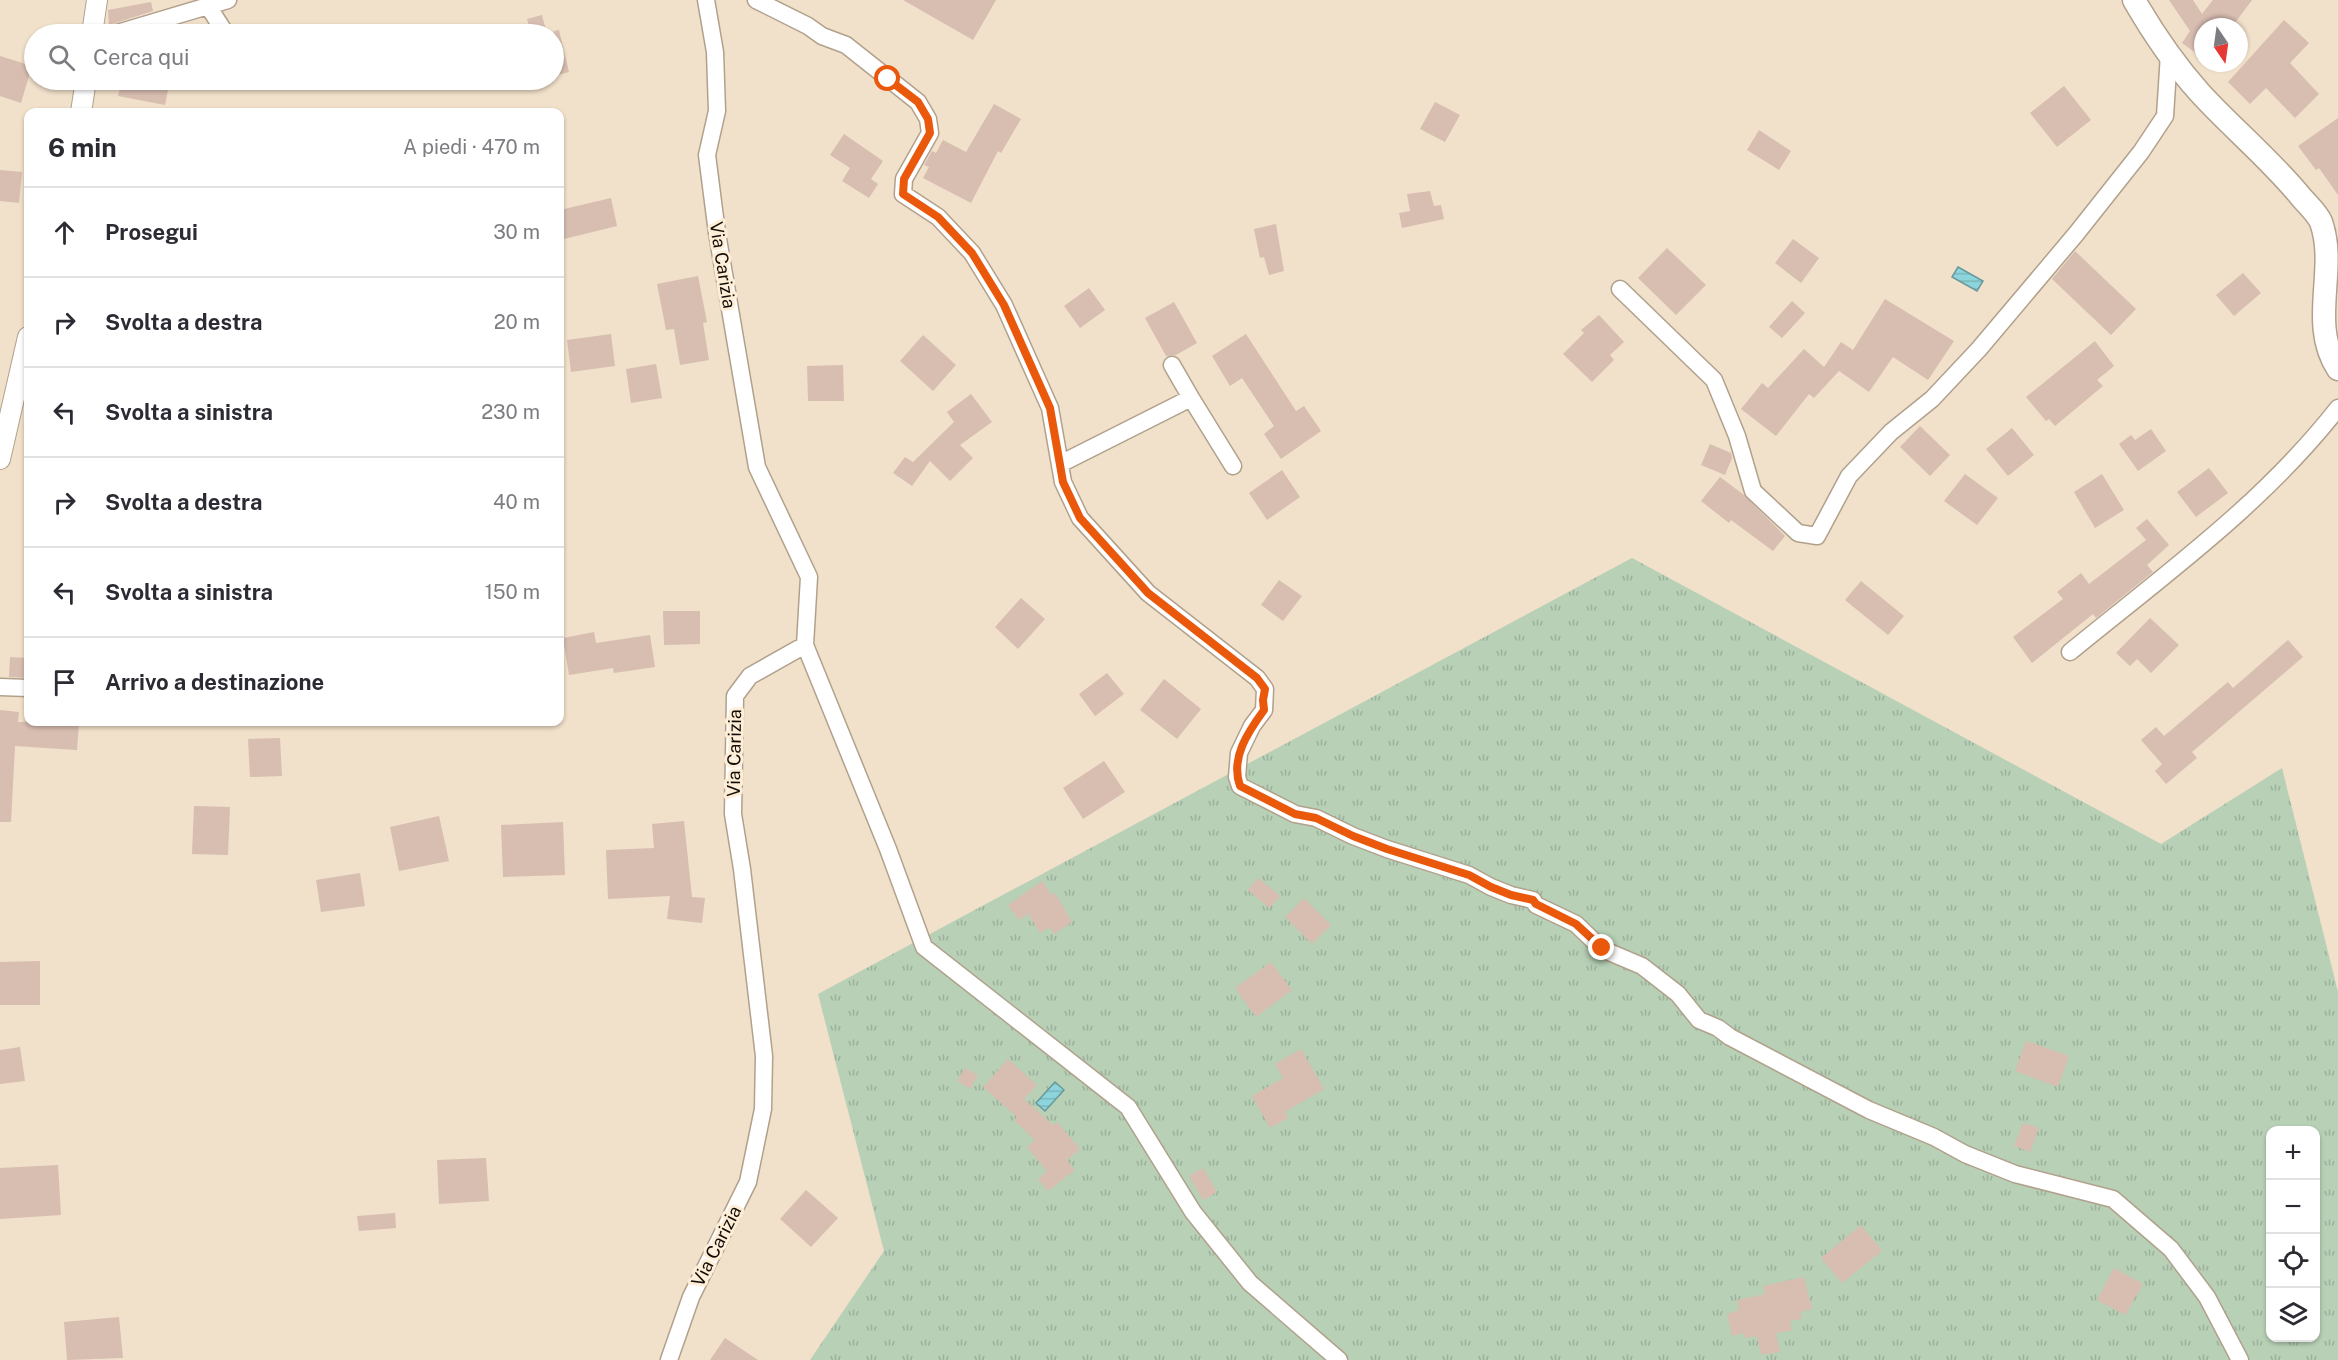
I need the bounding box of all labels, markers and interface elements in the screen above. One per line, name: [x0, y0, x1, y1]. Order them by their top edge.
north arrow: [2194, 18, 2248, 72]
search box: [24, 24, 564, 90]
icon: search: [45, 41, 78, 74]
text: Cerca qui: [93, 44, 190, 70]
route start: [874, 65, 900, 91]
text: 6 min: [48, 132, 117, 163]
text: A piedi · 470 m: [403, 135, 540, 159]
icon: ahead: [48, 216, 81, 249]
text: Prosegui: [105, 219, 198, 245]
text: 30 m: [493, 220, 540, 244]
street label: Via Carizia: [706, 220, 740, 310]
icon: right: [48, 306, 81, 339]
text: Svolta a destra: [105, 309, 262, 335]
text: 20 m: [494, 310, 540, 334]
icon: left: [48, 396, 81, 429]
text: Svolta a sinistra: [105, 399, 273, 425]
text: 230 m: [481, 400, 540, 424]
icon: right: [48, 486, 81, 519]
text: Svolta a destra: [105, 489, 262, 515]
text: 40 m: [493, 490, 540, 514]
icon: left: [48, 576, 81, 609]
text: Svolta a sinistra: [105, 579, 273, 605]
text: 150 m: [485, 580, 540, 604]
icon: arrive: [48, 666, 81, 699]
text: Arrivo a destinazione: [105, 669, 324, 695]
street label: Via Carizia: [723, 709, 745, 797]
route end: [1588, 934, 1614, 960]
map controls: [2266, 1126, 2320, 1342]
button: +: [2266, 1126, 2320, 1180]
button: −: [2266, 1180, 2320, 1234]
street label: Via Carizia: [687, 1202, 745, 1290]
button: locate: [2266, 1234, 2320, 1288]
button: layers: [2266, 1288, 2320, 1342]

